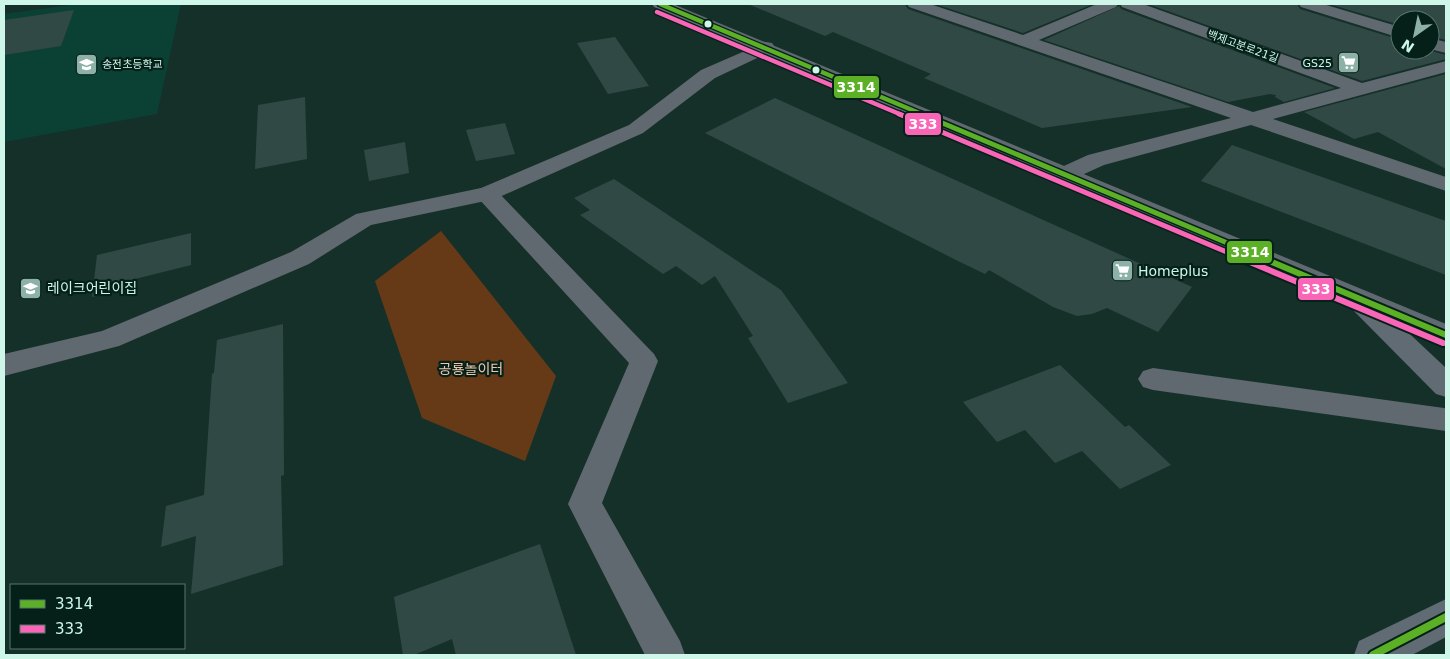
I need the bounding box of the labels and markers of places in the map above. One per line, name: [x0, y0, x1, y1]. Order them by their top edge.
unlabelled marker: [703, 19, 713, 29]
supermarket icon: GS25: [1336, 51, 1360, 75]
school or university icon: 송전초등학교: [74, 52, 98, 76]
place label: GS25: [1302, 57, 1332, 70]
place label: 송전초등학교: [102, 58, 163, 71]
unlabelled marker: [811, 65, 821, 75]
supermarket icon: Homeplus: [1110, 259, 1134, 283]
place label: Homeplus: [1138, 263, 1208, 279]
school or university icon: 레이크어린이집: [19, 276, 43, 300]
place label: 레이크어린이집: [47, 280, 137, 296]

